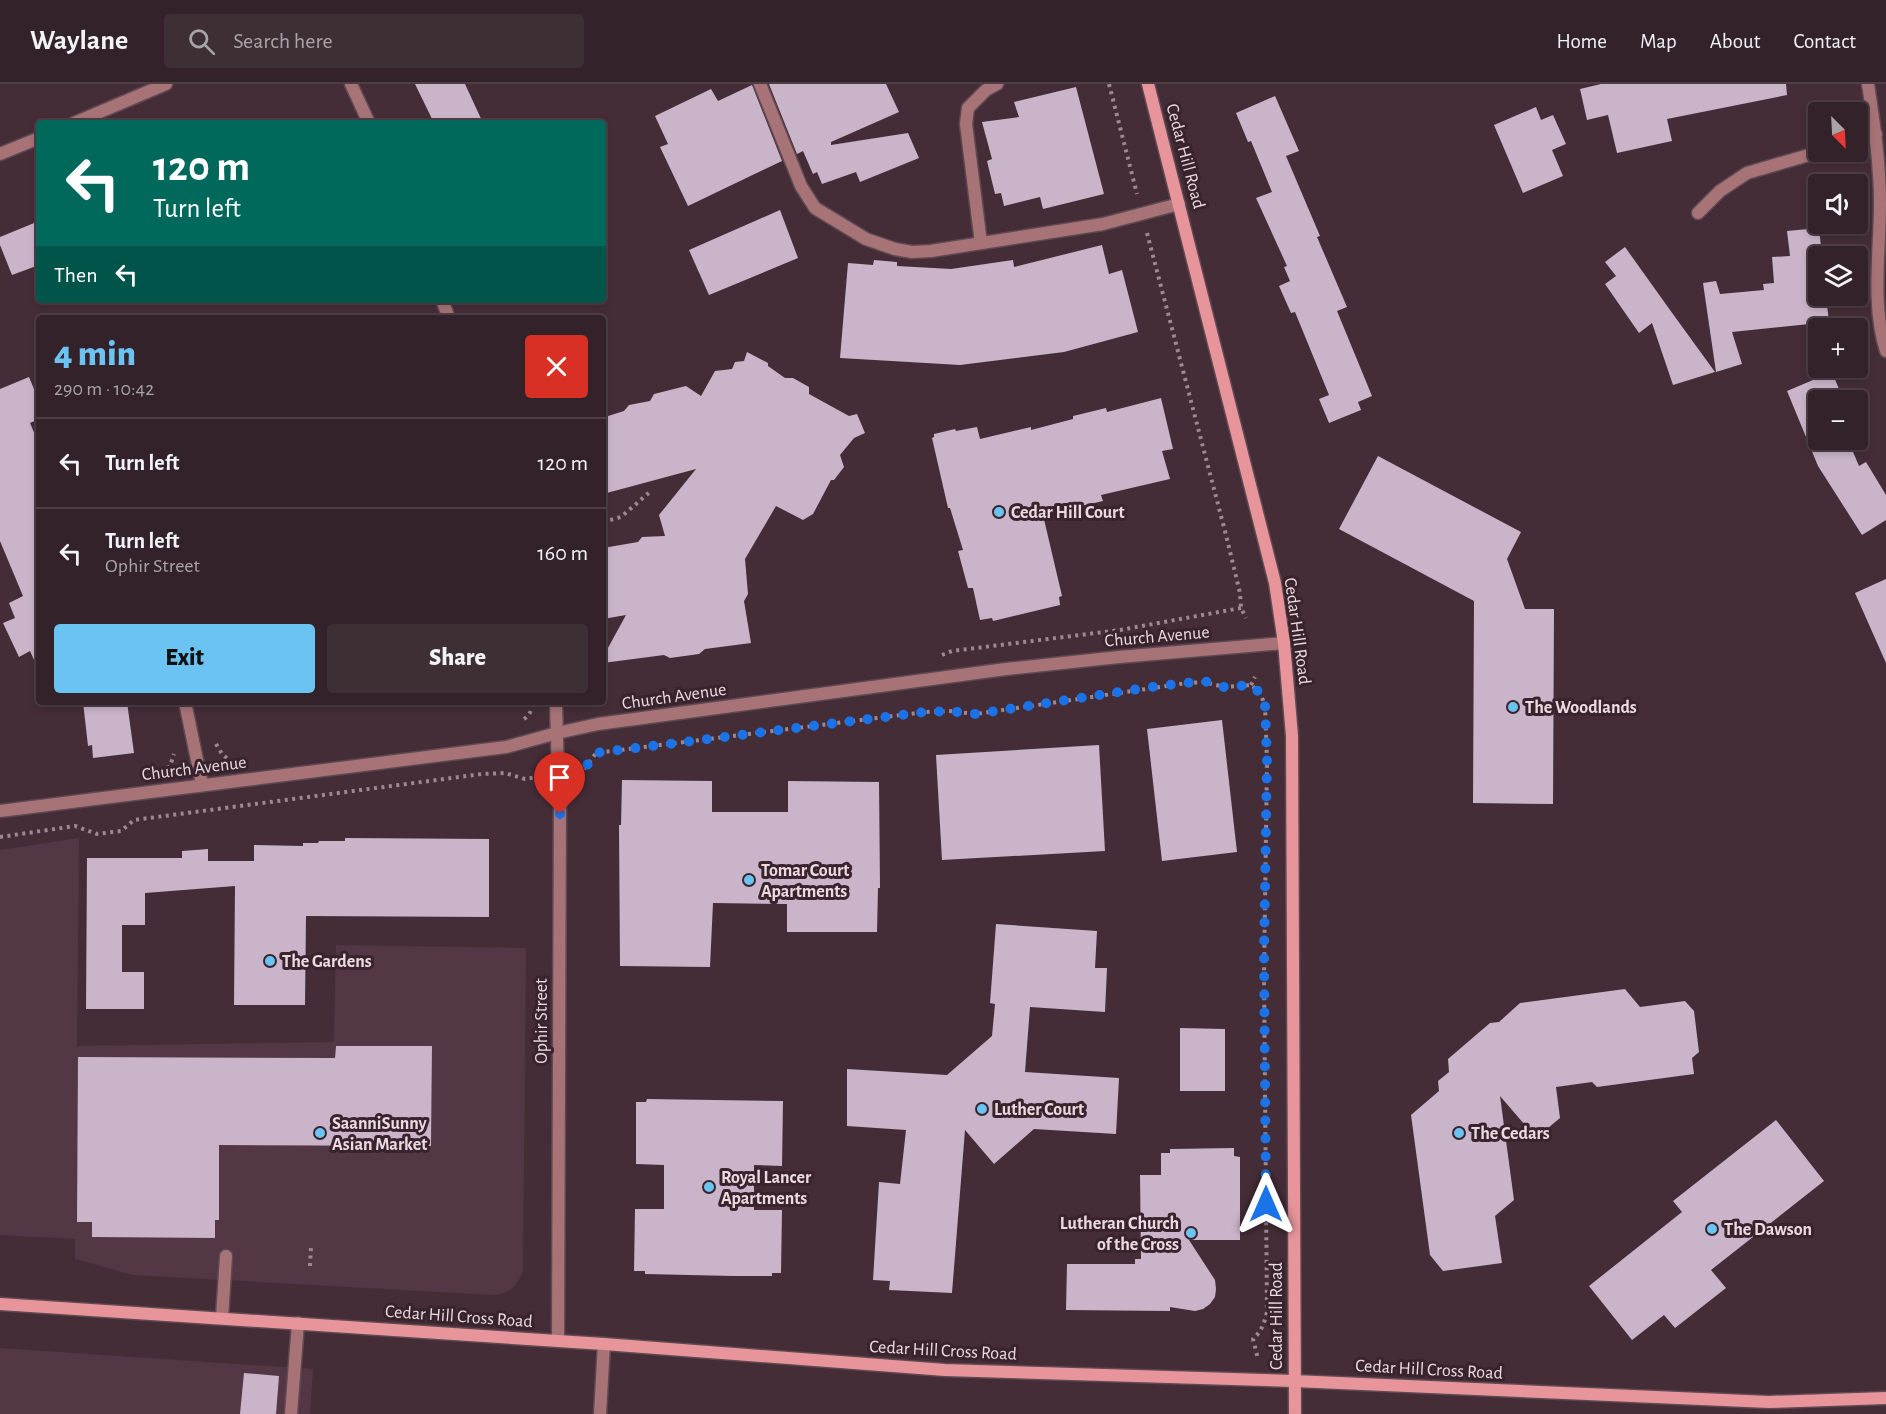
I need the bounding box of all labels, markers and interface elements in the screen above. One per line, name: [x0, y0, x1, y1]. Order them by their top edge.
search box: [164, 14, 584, 68]
icon: search: [185, 25, 218, 58]
text: Waylane: [30, 27, 128, 55]
text: Search here: [233, 30, 333, 52]
text: Home: [1556, 31, 1607, 52]
text: Map: [1640, 31, 1677, 52]
text: About: [1710, 31, 1760, 52]
text: Contact: [1793, 31, 1856, 52]
street label: Cedar Hill Road: [1162, 102, 1208, 211]
north arrow: [1808, 102, 1868, 162]
map controls: [1808, 102, 1868, 450]
icon: left: [54, 144, 132, 222]
text: 120 m: [153, 146, 250, 188]
button: sound: [1808, 174, 1868, 234]
text: Turn left: [153, 195, 241, 222]
button: layers: [1808, 246, 1868, 306]
icon: left: [110, 258, 143, 291]
text: Then: [54, 264, 98, 286]
button: +: [1808, 318, 1868, 378]
button: close: [525, 335, 588, 398]
text: 4 min: [54, 336, 136, 372]
text: 290 m · 10:42: [54, 379, 154, 399]
button: −: [1808, 390, 1868, 450]
icon: left: [54, 447, 87, 480]
text: Turn left: [105, 452, 179, 474]
text: 120 m: [538, 452, 588, 474]
place label: Cedar Hill Court: [1011, 504, 1125, 522]
marker: Cedar Hill Court: [992, 505, 1006, 519]
text: Turn left: [105, 530, 179, 552]
icon: left: [54, 537, 87, 570]
text: 160 m: [537, 542, 588, 564]
text: Ophir Street: [105, 556, 200, 576]
street label: Cedar Hill Road: [1281, 576, 1313, 686]
street label: Church Avenue: [1104, 623, 1210, 651]
button: Exit: [54, 624, 315, 693]
button: Share: [327, 624, 588, 693]
street label: Church Avenue: [621, 681, 728, 713]
place label: The Woodlands: [1525, 699, 1637, 717]
marker: The Woodlands: [1506, 700, 1520, 714]
pin: [534, 752, 585, 814]
street label: Church Avenue: [141, 754, 247, 784]
icon: arrive: [543, 761, 576, 794]
place label: Tomar Court Apartments: [761, 862, 849, 901]
marker: Tomar Court Apartments: [742, 873, 756, 887]
place label: The Gardens: [282, 953, 372, 971]
marker: The Gardens: [263, 954, 277, 968]
street label: Ophir Street: [533, 978, 551, 1064]
place label: Luther Court: [994, 1101, 1084, 1119]
marker: Luther Court: [975, 1102, 989, 1116]
place label: SaanniSunny Asian Market: [332, 1115, 427, 1154]
place label: The Cedars: [1471, 1125, 1550, 1143]
marker: SaanniSunny Asian Market: [313, 1126, 327, 1140]
marker: The Cedars: [1452, 1126, 1466, 1140]
place label: Royal Lancer Apartments: [721, 1169, 812, 1208]
position arrow: [1234, 1172, 1298, 1236]
marker: Royal Lancer Apartments: [702, 1180, 716, 1194]
place label: Lutheran Church of the Cross: [1060, 1215, 1179, 1254]
place label: The Dawson: [1724, 1221, 1812, 1239]
marker: The Dawson: [1705, 1222, 1719, 1236]
marker: Lutheran Church of the Cross: [1184, 1226, 1198, 1240]
street label: Cedar Hill Road: [1268, 1262, 1286, 1370]
street label: Cedar Hill Cross Road: [385, 1303, 533, 1331]
street label: Cedar Hill Cross Road: [869, 1338, 1017, 1364]
street label: Cedar Hill Cross Road: [1355, 1357, 1503, 1383]

